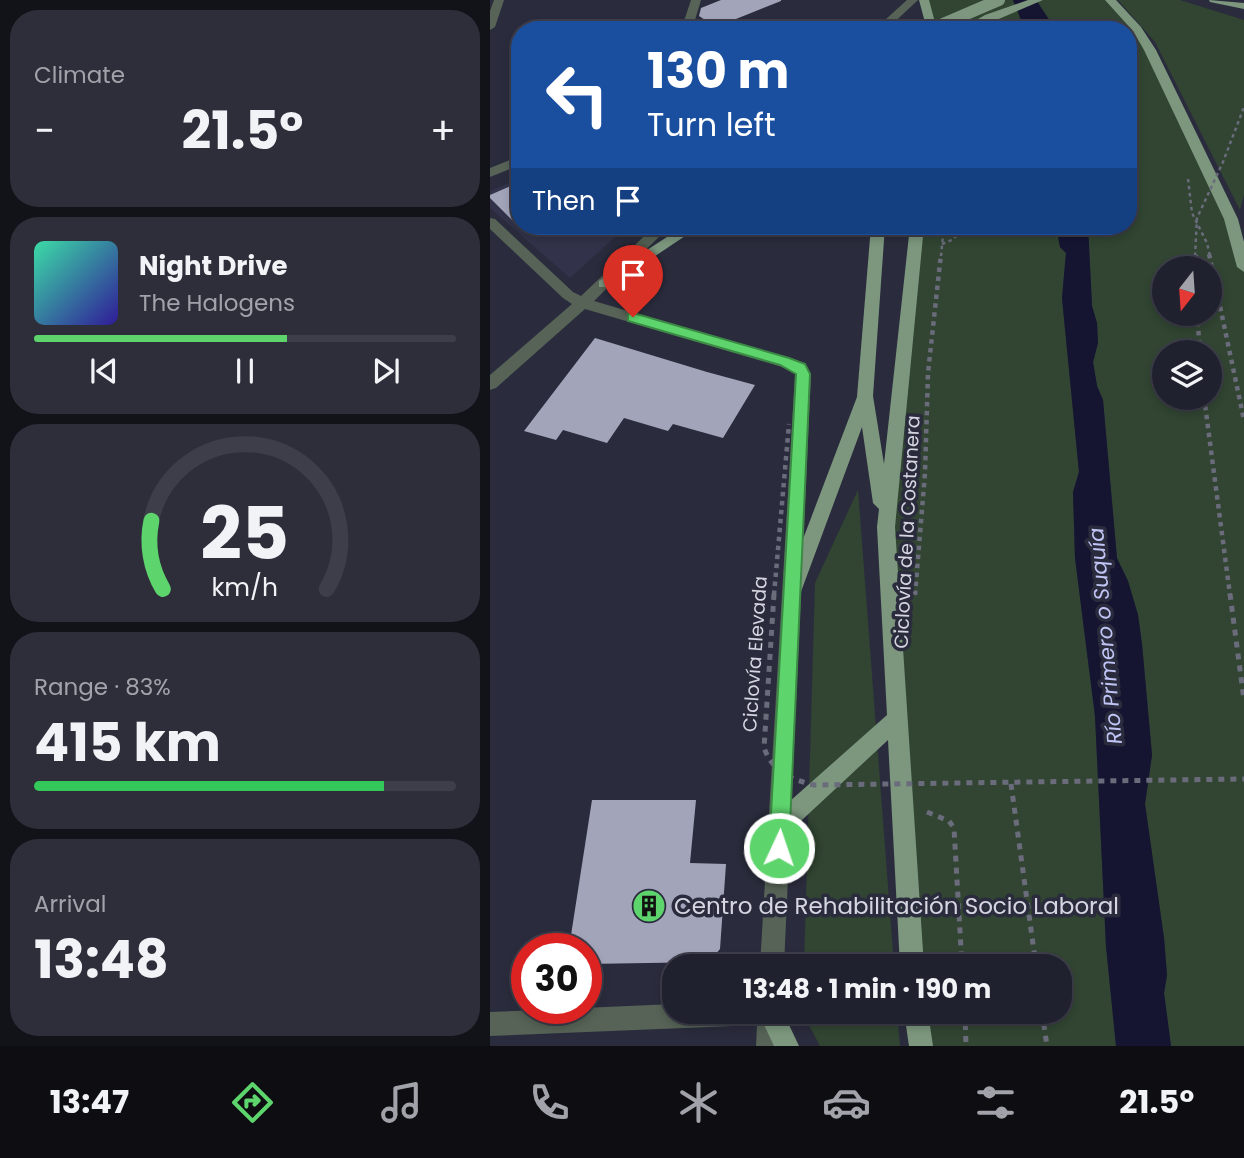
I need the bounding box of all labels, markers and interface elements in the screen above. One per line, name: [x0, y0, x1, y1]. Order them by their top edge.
text: 130 m: [647, 37, 789, 105]
icon: left: [532, 49, 623, 140]
text: Climate: [34, 59, 125, 91]
text: 21.5°: [182, 94, 303, 167]
text: Turn left: [647, 102, 776, 147]
text: −: [34, 104, 55, 157]
text: +: [430, 104, 456, 157]
icon: arrive: [609, 182, 647, 220]
text: Then: [532, 183, 595, 219]
pin: [603, 245, 663, 317]
text: Night Drive: [139, 248, 287, 284]
icon: arrive: [614, 256, 652, 294]
north arrow: [1152, 256, 1222, 326]
map controls: [1152, 256, 1222, 410]
text: The Halogens: [139, 287, 295, 319]
button: layers: [1152, 340, 1222, 410]
icon: previous: [85, 352, 123, 390]
icon: pause: [226, 352, 264, 390]
icon: next: [367, 352, 405, 390]
street label: Ciclovía de la Costanera: [887, 415, 927, 649]
text: 25: [201, 483, 289, 584]
water label: Río Primero o Suquía: [1081, 526, 1129, 746]
text: km/h: [212, 570, 278, 605]
street label: Ciclovía Elevada: [736, 575, 774, 733]
text: Range · 83%: [34, 671, 171, 703]
text: 415 km: [34, 706, 221, 779]
position arrow: [742, 811, 816, 885]
building icon: Centro de Rehabilitación Socio Laboral: [630, 887, 668, 925]
text: Arrival: [34, 888, 106, 920]
place label: Centro de Rehabilitación Socio Laboral: [674, 890, 1119, 922]
text: 13:48: [34, 923, 169, 996]
speed limit sign: 30: [511, 933, 602, 1024]
text: 13:48 · 1 min · 190 m: [743, 971, 991, 1007]
icon: directions: [228, 1078, 277, 1127]
icon: music: [377, 1078, 426, 1127]
icon: phone: [525, 1078, 574, 1127]
icon: climate: [674, 1078, 723, 1127]
icon: car: [822, 1078, 871, 1127]
icon: filters: [971, 1078, 1020, 1127]
text: 13:47: [50, 1079, 129, 1124]
text: 21.5°: [1119, 1079, 1194, 1124]

